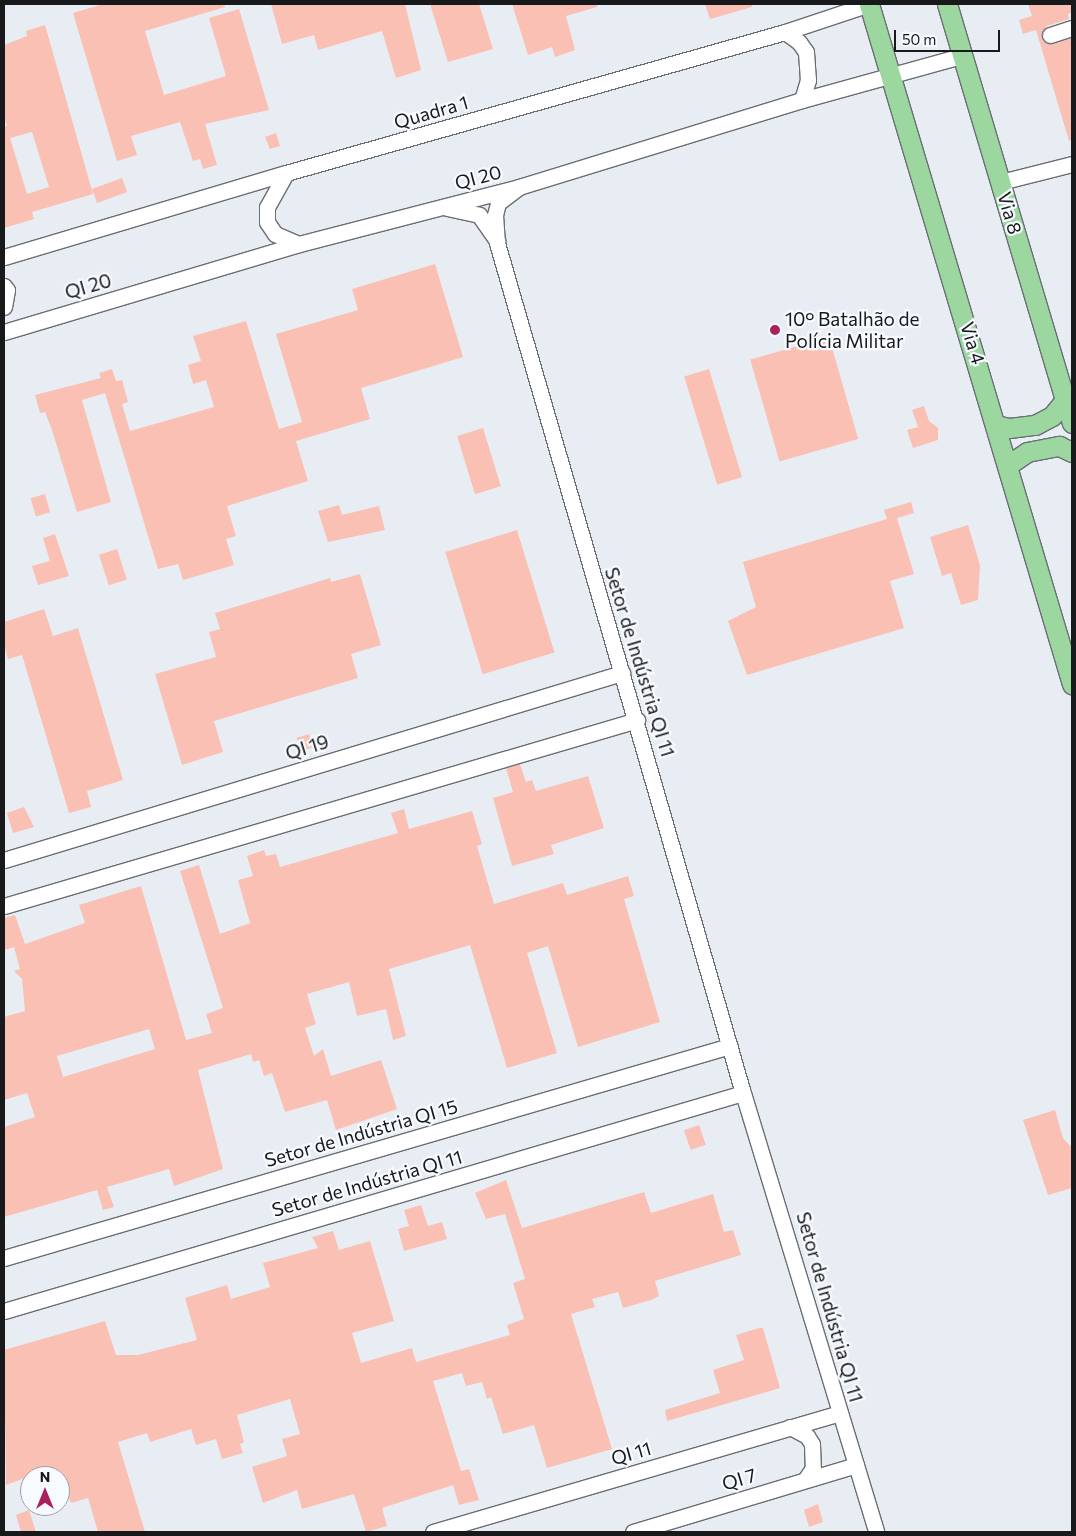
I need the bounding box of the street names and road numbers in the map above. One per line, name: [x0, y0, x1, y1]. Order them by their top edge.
street label: Quadra 1: [391, 91, 471, 133]
street label: QI 20: [452, 160, 504, 194]
street label: Via 8: [993, 189, 1027, 237]
street label: QI 20: [62, 269, 114, 303]
street label: Via 4: [956, 319, 990, 367]
street label: Setor de Indústria QI 11: [600, 565, 680, 759]
street label: QI 19: [283, 730, 331, 764]
street label: Setor de Indústria QI 15: [262, 1095, 460, 1171]
street label: Setor de Indústria QI 11: [269, 1145, 465, 1221]
street label: Setor de Indústria QI 11: [792, 1209, 868, 1405]
street label: QI 11: [608, 1436, 654, 1470]
street label: QI 7: [719, 1463, 759, 1495]

